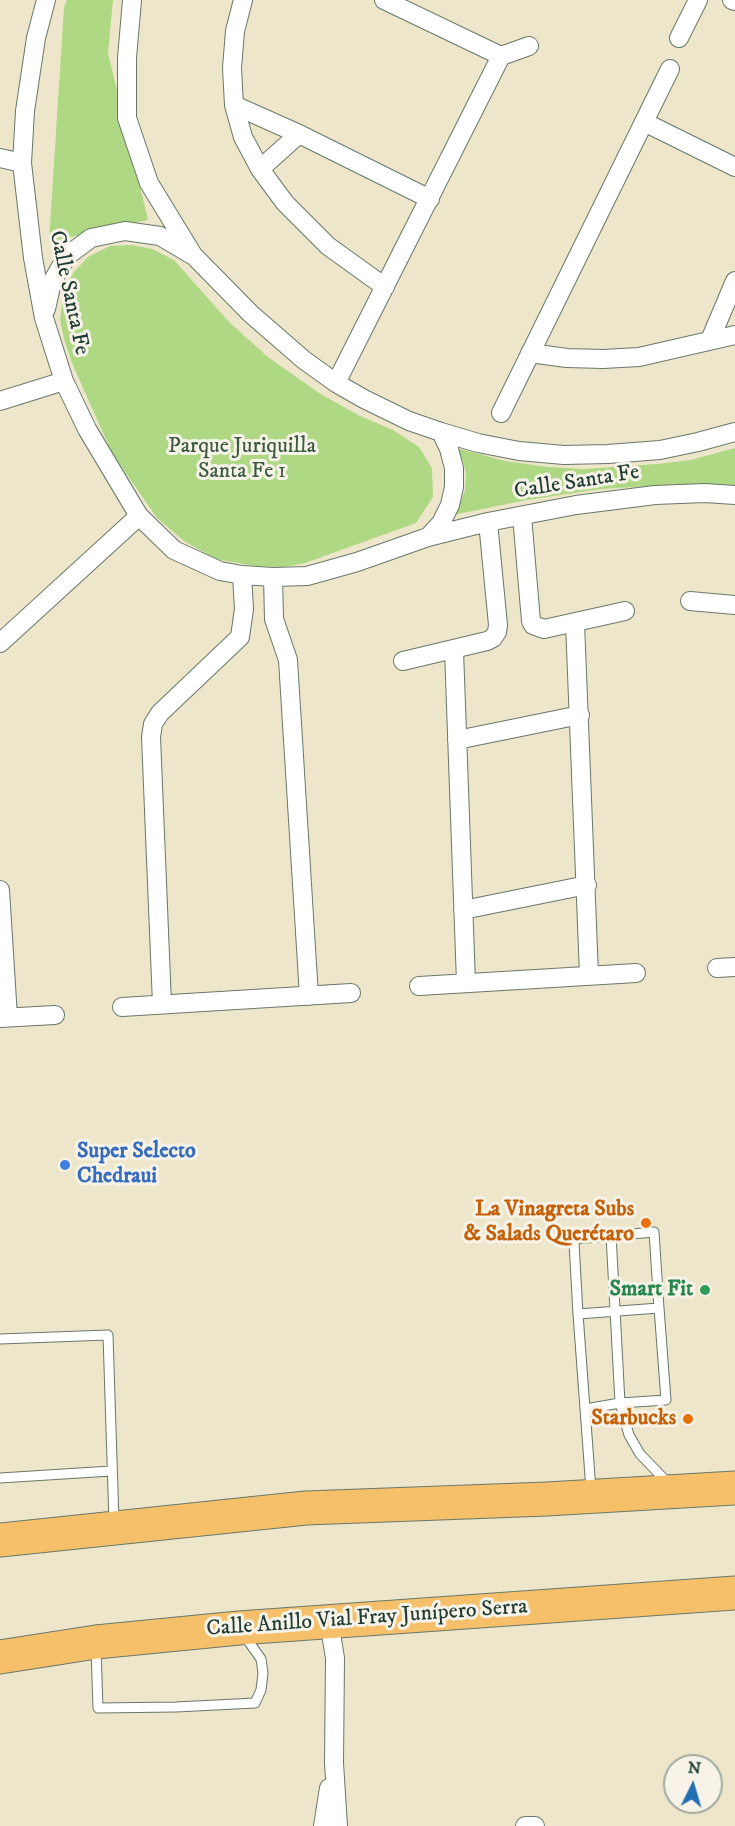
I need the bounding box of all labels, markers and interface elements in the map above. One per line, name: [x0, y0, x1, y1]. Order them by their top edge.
street label: Calle Santa Fe: [42, 228, 94, 358]
park label: Parque Juriquilla Santa Fe 1: [168, 434, 316, 486]
street label: Calle Santa Fe: [513, 460, 641, 506]
place label: Super Selecto Chedraui: [77, 1139, 196, 1190]
marker: Super Selecto Chedraui: [58, 1158, 72, 1172]
place label: La Vinagreta Subs & Salads Querétaro: [464, 1197, 634, 1248]
marker: La Vinagreta Subs & Salads Querétaro: [639, 1216, 653, 1230]
place label: Smart Fit: [610, 1277, 693, 1303]
marker: Smart Fit: [698, 1283, 712, 1297]
place label: Starbucks: [591, 1406, 676, 1432]
marker: Starbucks: [681, 1412, 695, 1426]
street label: Calle Anillo Vial Fray Junípero Serra: [205, 1595, 529, 1643]
north arrow: [663, 1754, 723, 1814]
text: N: [687, 1758, 702, 1779]

